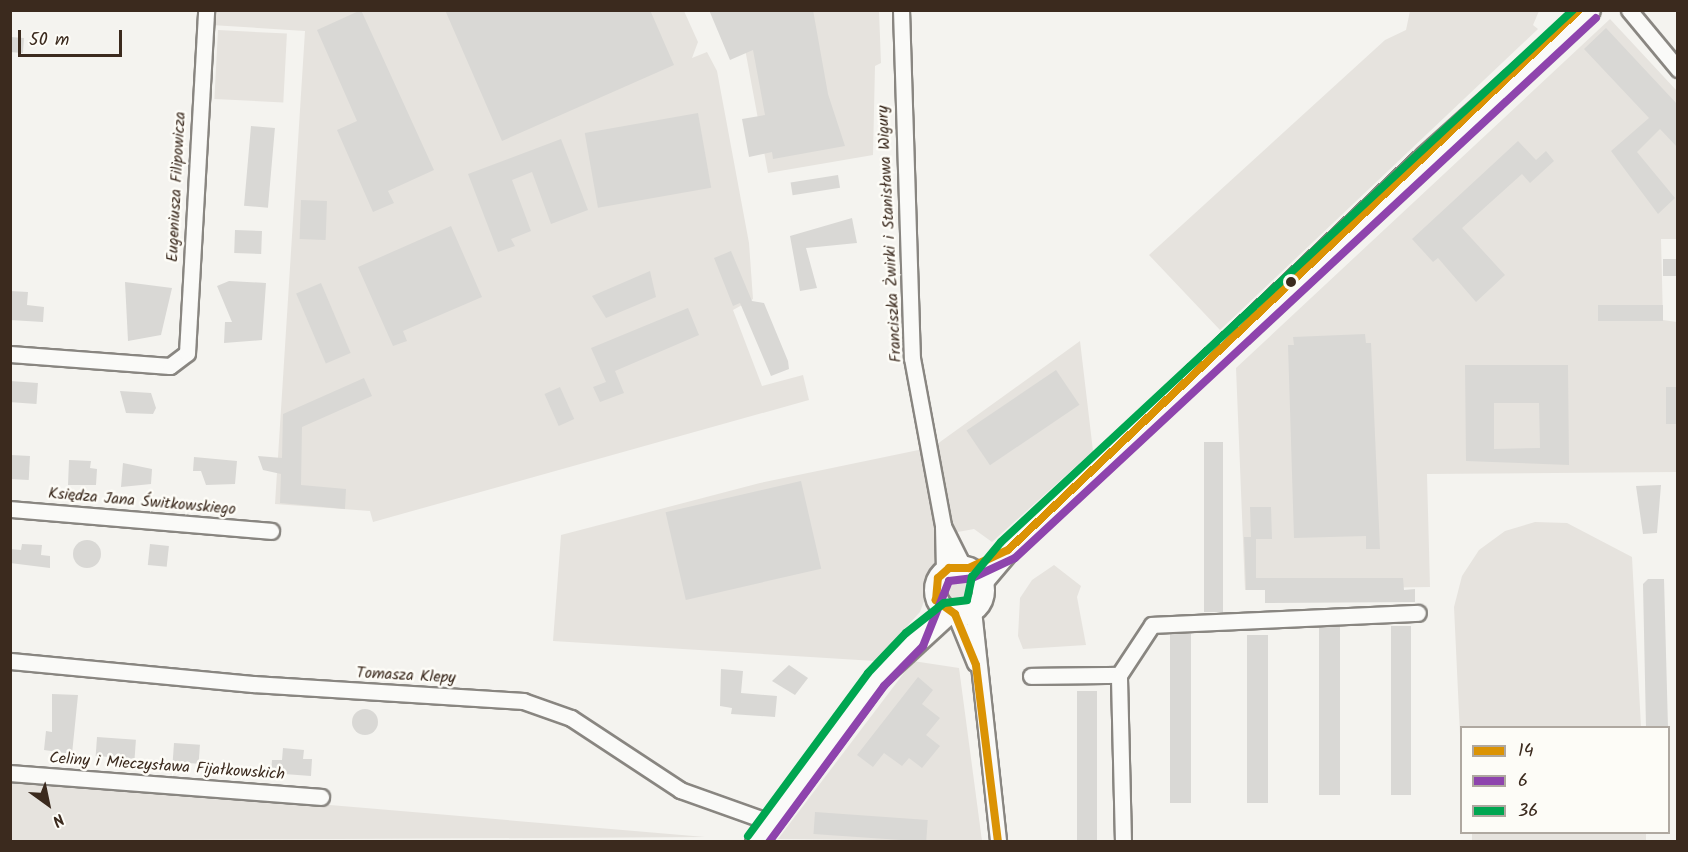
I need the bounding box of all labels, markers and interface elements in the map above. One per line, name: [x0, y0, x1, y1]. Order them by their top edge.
scale bar: [21, 18, 124, 56]
text: 50 m: [29, 26, 69, 55]
street label: Franciszka Żwirki i Stanisława Wigury: [874, 105, 906, 363]
street label: Eugeniusza Filipowicza: [163, 111, 191, 263]
unlabelled marker: [1285, 276, 1297, 288]
street label: Księdza Jana Świtkowskiego: [47, 484, 237, 520]
street label: Tomasza Klepy: [356, 664, 456, 688]
legend: [1460, 726, 1670, 834]
text: 14: [1518, 737, 1534, 766]
street label: Celiny i Mieczysława Fijałkowskich: [49, 749, 285, 785]
text: 6: [1518, 767, 1528, 796]
north arrow: [18, 774, 78, 834]
text: 36: [1518, 797, 1538, 826]
text: N: [47, 806, 69, 833]

